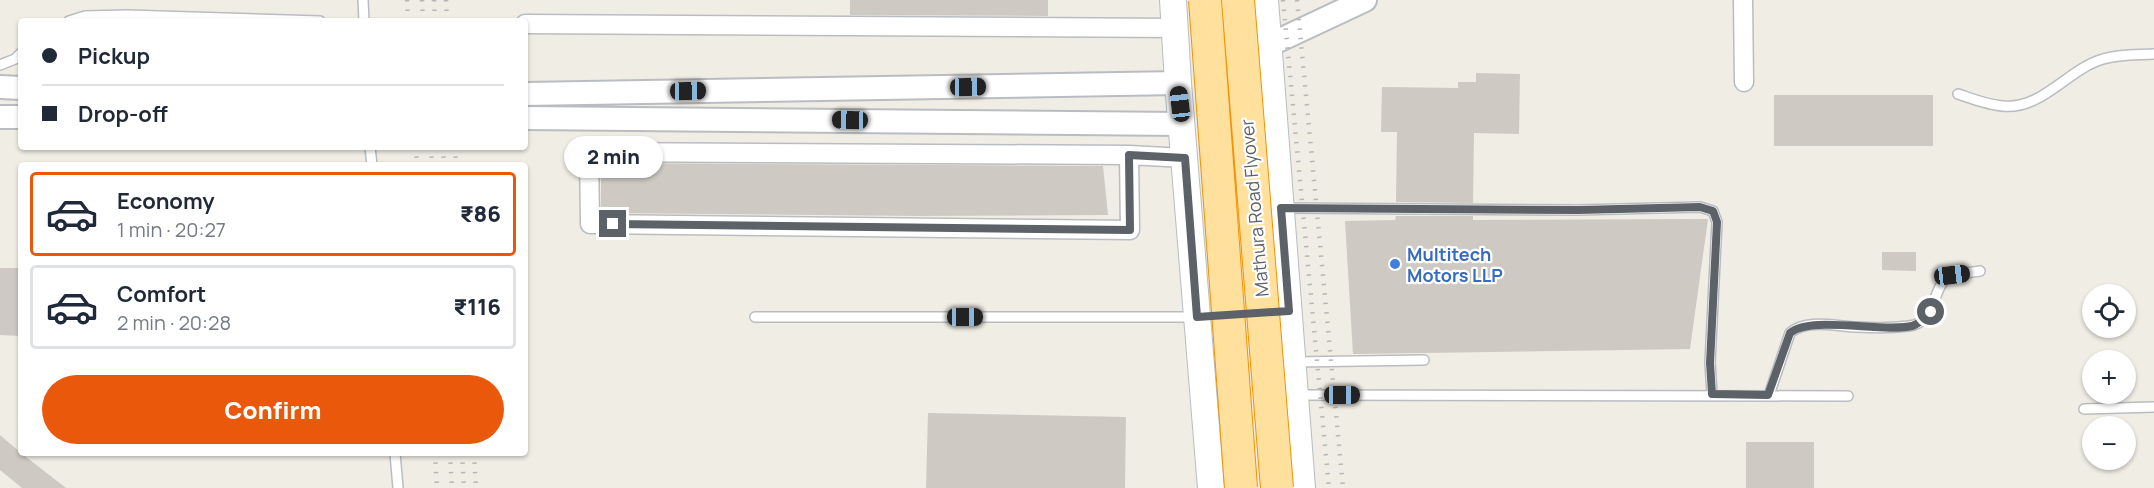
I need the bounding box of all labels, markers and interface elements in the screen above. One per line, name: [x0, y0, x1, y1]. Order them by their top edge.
text: Pickup: [78, 41, 150, 71]
car: [950, 78, 986, 96]
car: [670, 82, 706, 100]
car: [1169, 85, 1191, 123]
text: Drop-off: [78, 99, 168, 129]
car: [832, 111, 868, 129]
street label: Mathura Road Flyover: [1234, 118, 1274, 298]
callout: 2 min: [564, 137, 662, 179]
text: 2 min: [587, 143, 640, 170]
text: Economy: [117, 186, 215, 216]
icon: car: [45, 187, 99, 241]
text: ₹86: [460, 199, 501, 229]
route end: [599, 210, 626, 237]
text: 1 min · 20:27: [117, 216, 226, 243]
place label: Multitech Motors LLP: [1407, 242, 1503, 287]
marker: Multitech Motors LLP: [1388, 257, 1402, 271]
car: [1933, 264, 1971, 286]
text: Comfort: [117, 279, 206, 309]
icon: car: [45, 280, 99, 334]
map controls: [2082, 284, 2136, 470]
button: locate: [2082, 284, 2136, 338]
text: ₹116: [454, 292, 501, 322]
route start: [1917, 298, 1944, 325]
car: [947, 308, 983, 326]
text: 2 min · 20:28: [117, 309, 231, 336]
button: +: [2082, 350, 2136, 404]
button: Confirm: [42, 375, 504, 444]
car: [1324, 386, 1360, 404]
button: −: [2082, 416, 2136, 470]

